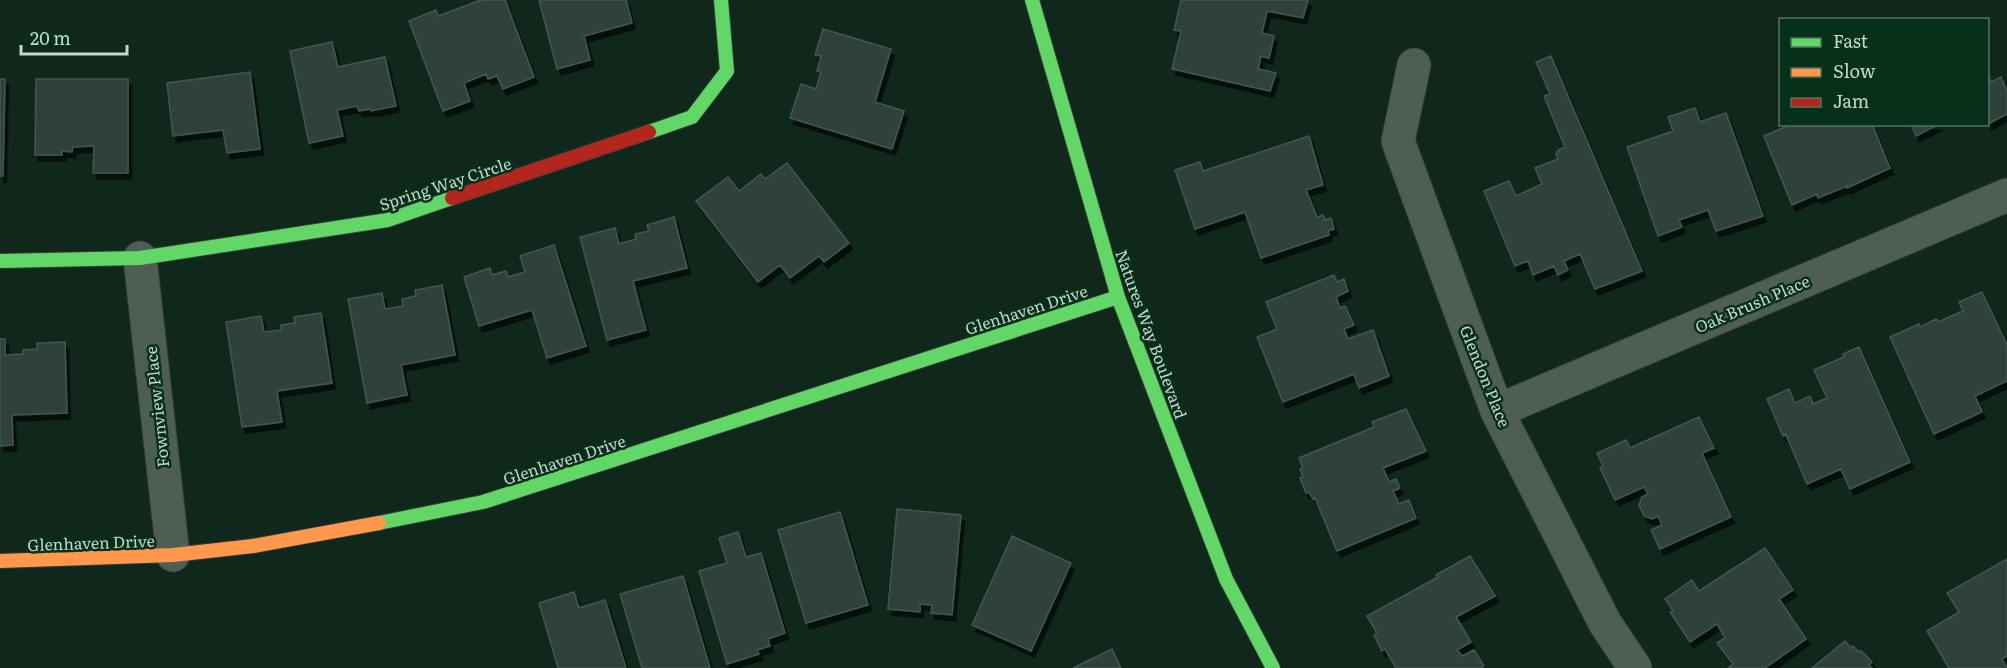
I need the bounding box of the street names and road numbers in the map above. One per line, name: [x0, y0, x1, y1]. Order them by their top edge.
street label: Spring Way Circle: [376, 150, 514, 216]
street label: Natures Way Boulevard: [1110, 246, 1194, 422]
street label: Oak Brush Place: [1691, 268, 1813, 338]
street label: Glenhaven Drive: [962, 278, 1090, 340]
street label: Glendon Place: [1455, 321, 1517, 431]
street label: Fownview Place: [138, 345, 174, 469]
street label: Glenhaven Drive: [500, 428, 628, 490]
street label: Glenhaven Drive: [27, 528, 155, 556]

